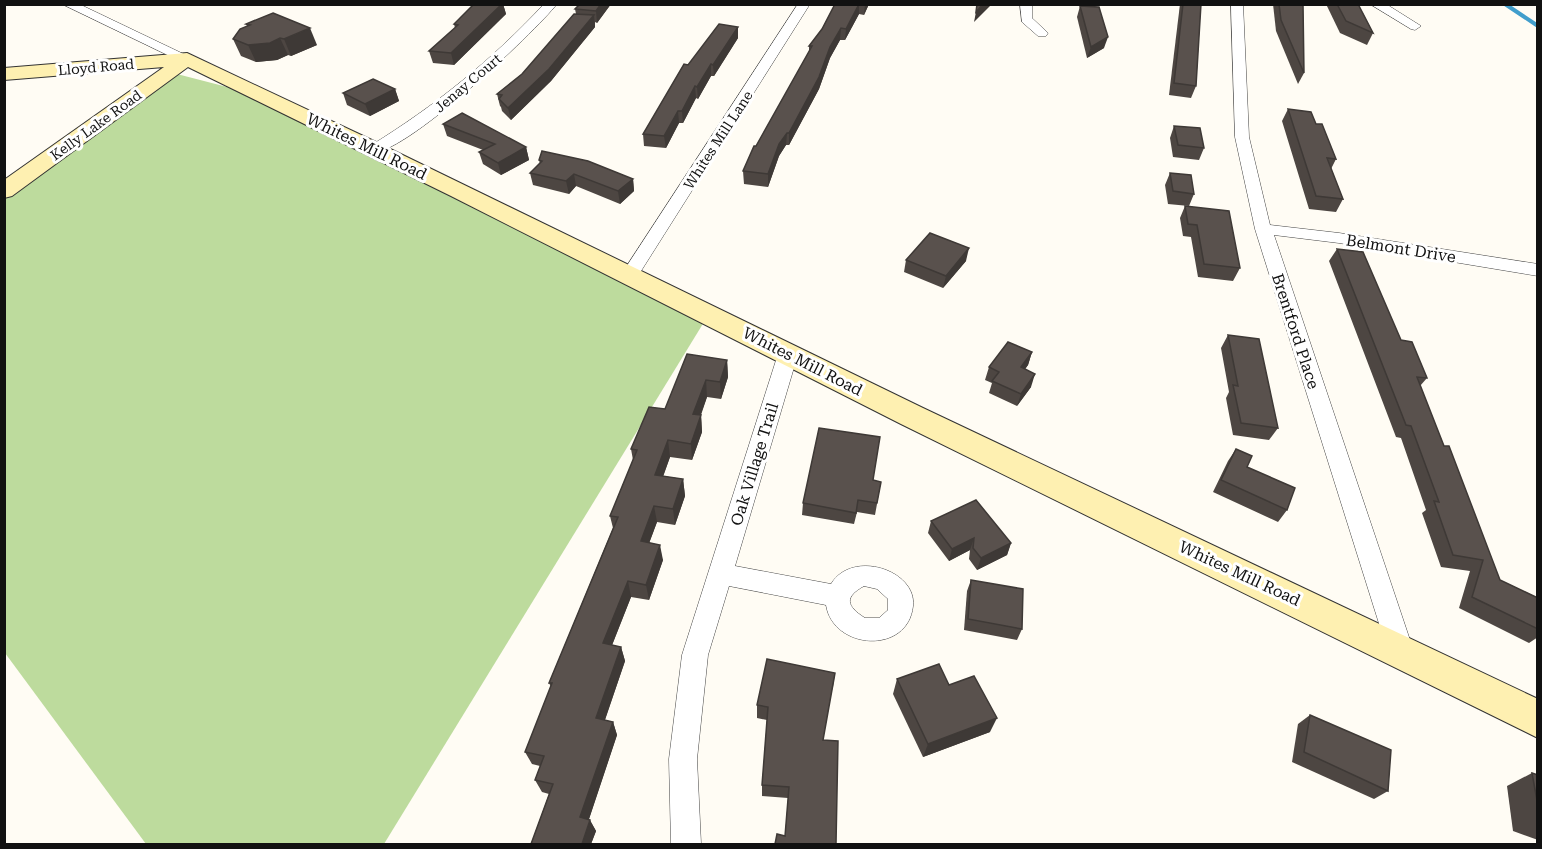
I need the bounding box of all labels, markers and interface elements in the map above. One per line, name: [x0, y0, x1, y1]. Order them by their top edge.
street label: Jenay Court: [431, 50, 505, 116]
street label: Lloyd Road: [57, 56, 135, 78]
street label: Kelly Lake Road: [47, 87, 145, 163]
street label: Whites Mill Lane: [680, 88, 756, 192]
street label: Whites Mill Road: [303, 109, 430, 184]
street label: Belmont Drive: [1345, 230, 1457, 267]
street label: Brentford Place: [1268, 271, 1323, 391]
street label: Whites Mill Road: [740, 323, 866, 400]
street label: Oak Village Trail: [727, 400, 782, 528]
street label: Whites Mill Road: [1176, 537, 1303, 610]

